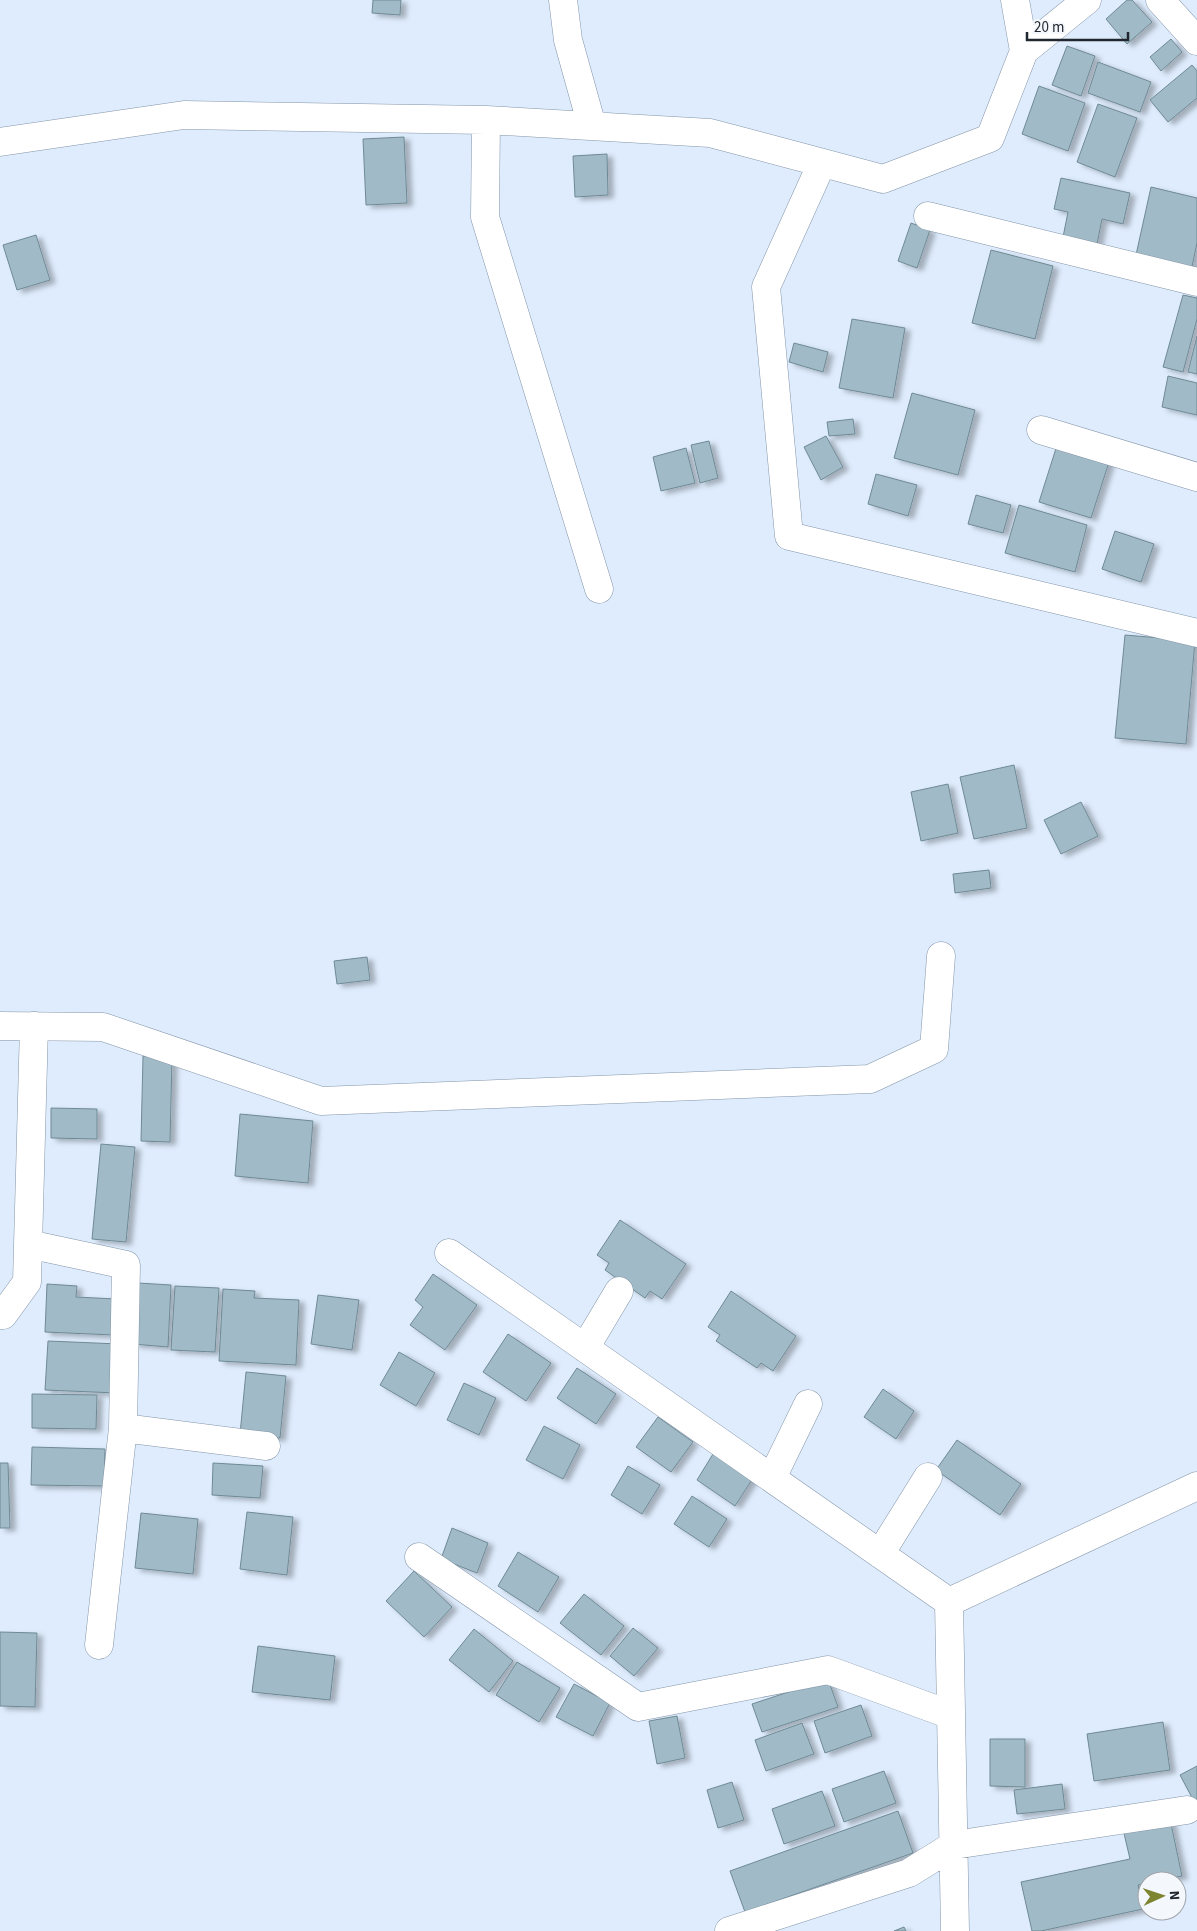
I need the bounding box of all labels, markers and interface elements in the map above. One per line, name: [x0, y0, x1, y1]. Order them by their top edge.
scale bar: [1027, 10, 1128, 42]
text: 20 m: [1034, 17, 1064, 38]
north arrow: [1137, 1871, 1187, 1921]
text: N: [1164, 1890, 1184, 1901]

